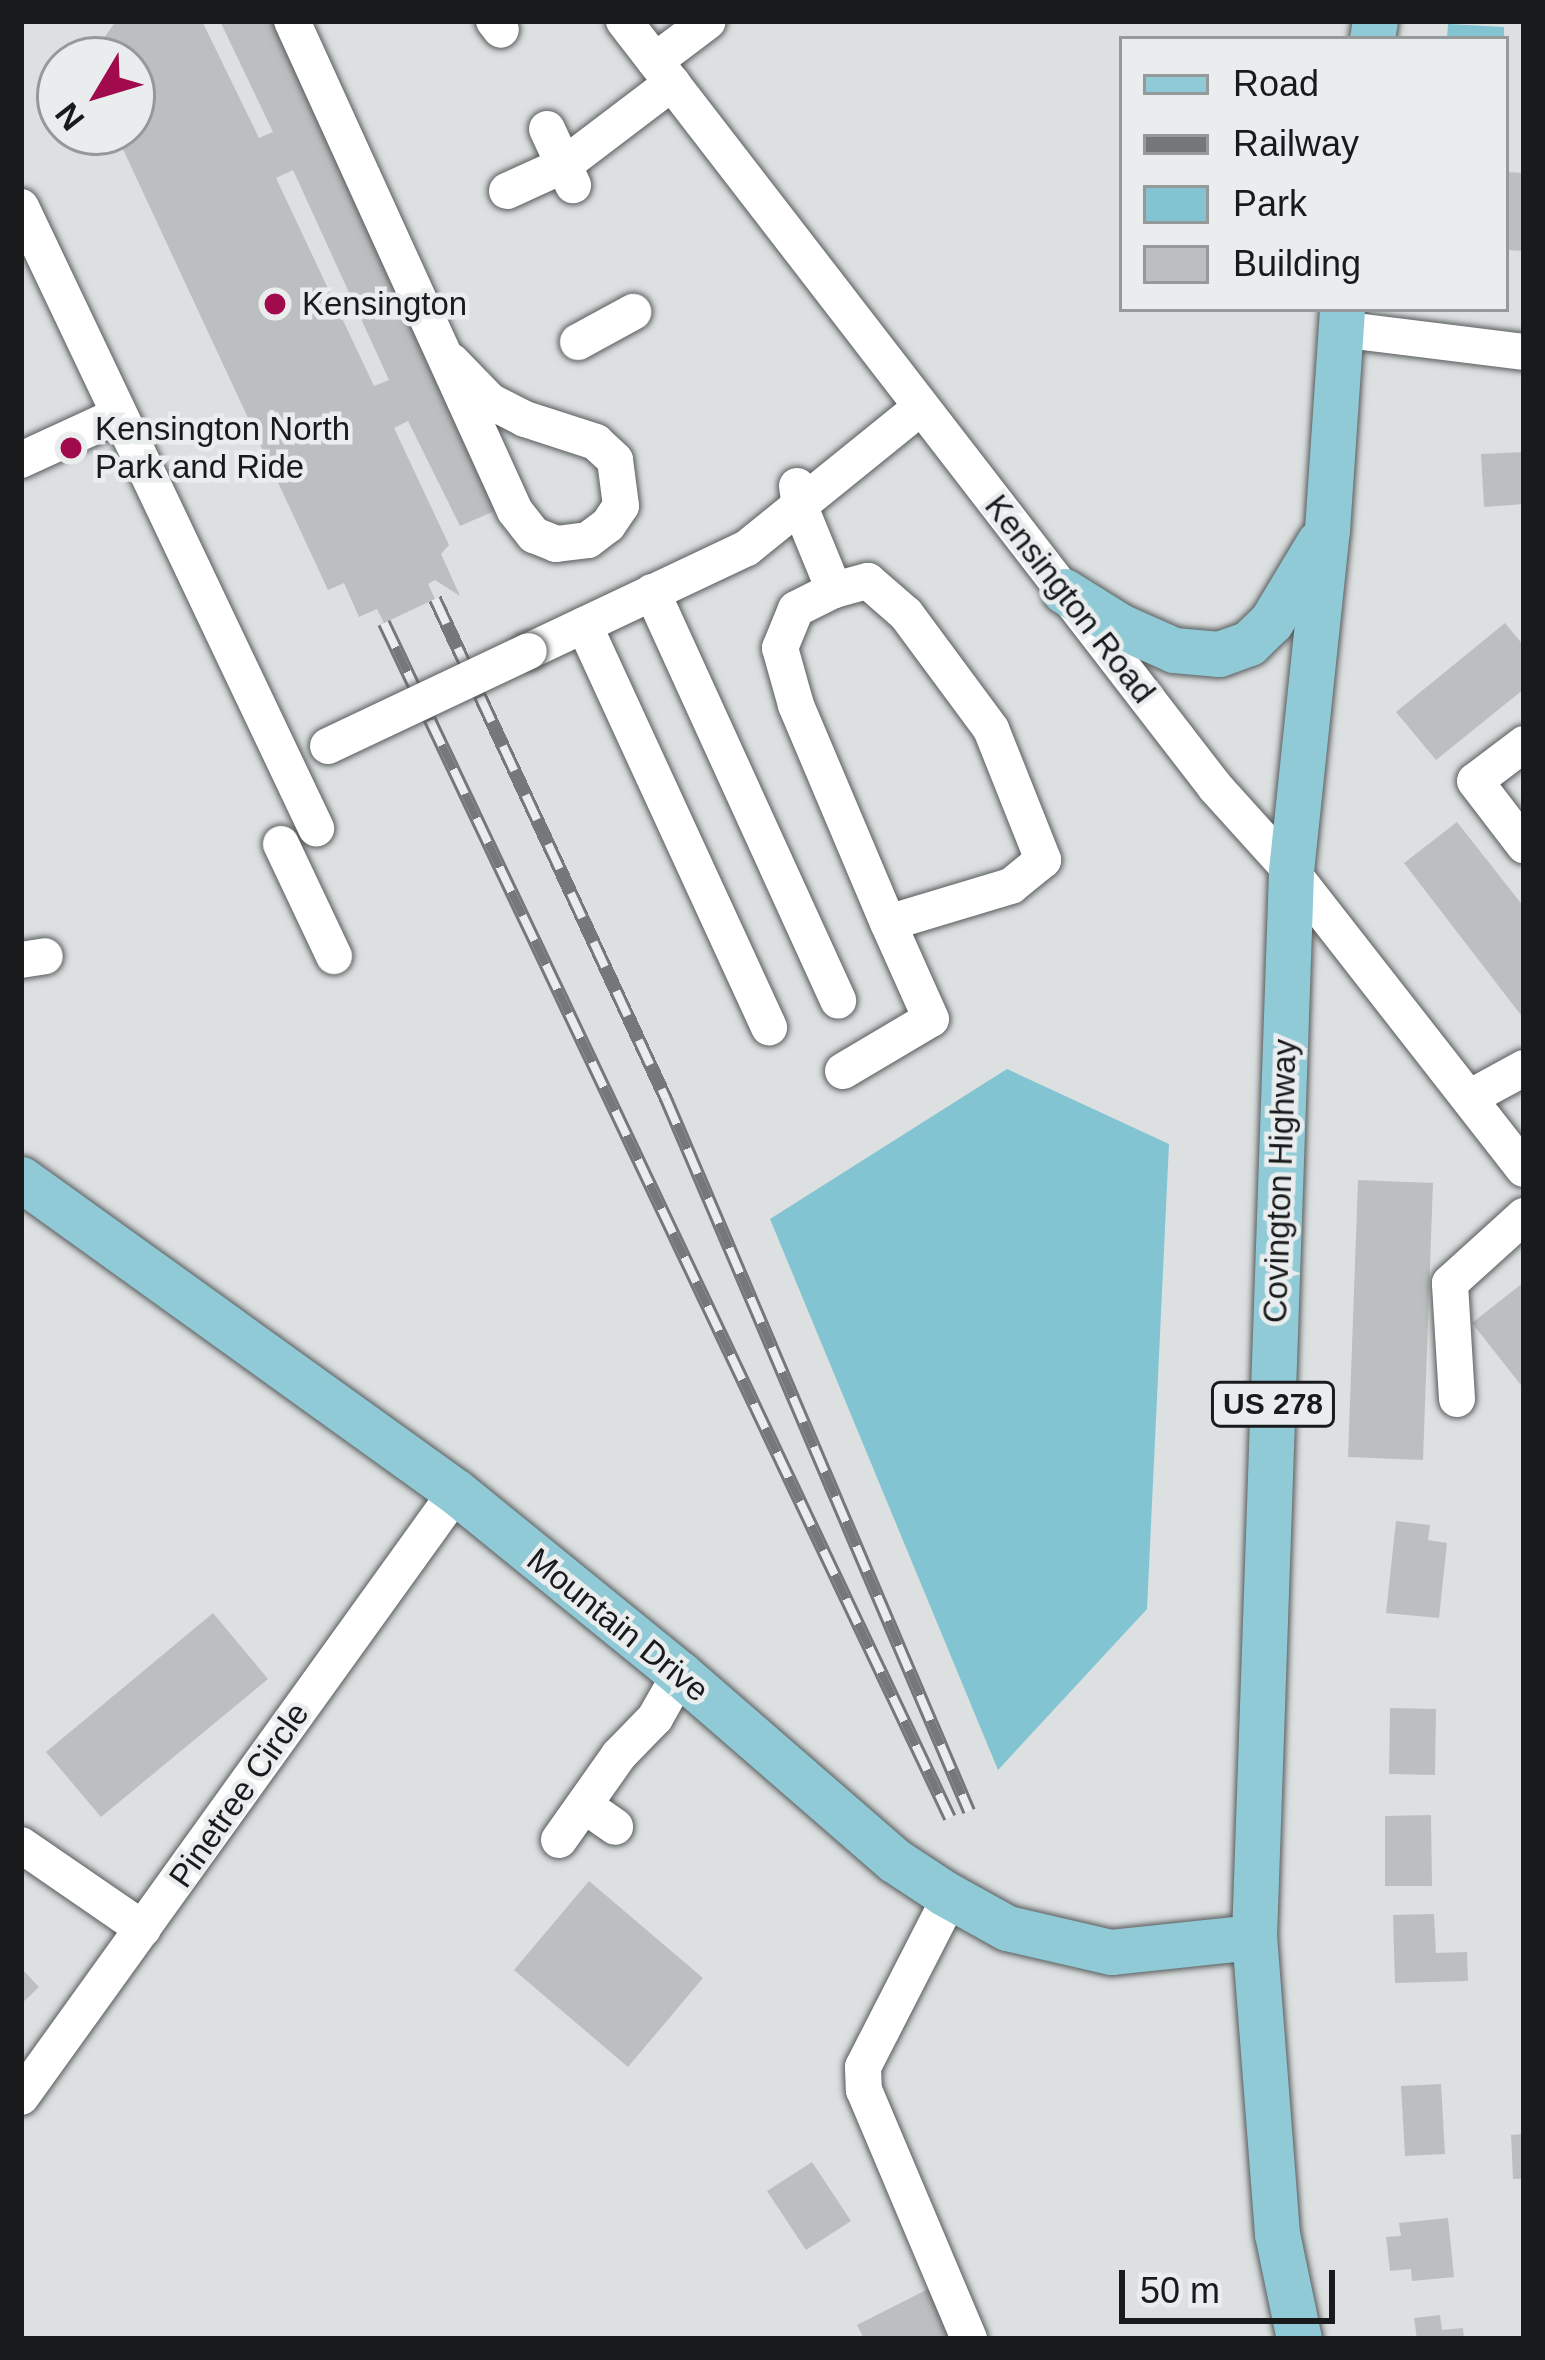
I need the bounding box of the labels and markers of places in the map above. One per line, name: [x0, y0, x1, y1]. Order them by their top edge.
place label: Kensington: [302, 284, 467, 324]
marker: Kensington: [259, 288, 291, 320]
place label: Kensington North Park and Ride: [95, 409, 350, 487]
marker: Kensington North Park and Ride: [58, 435, 84, 461]

